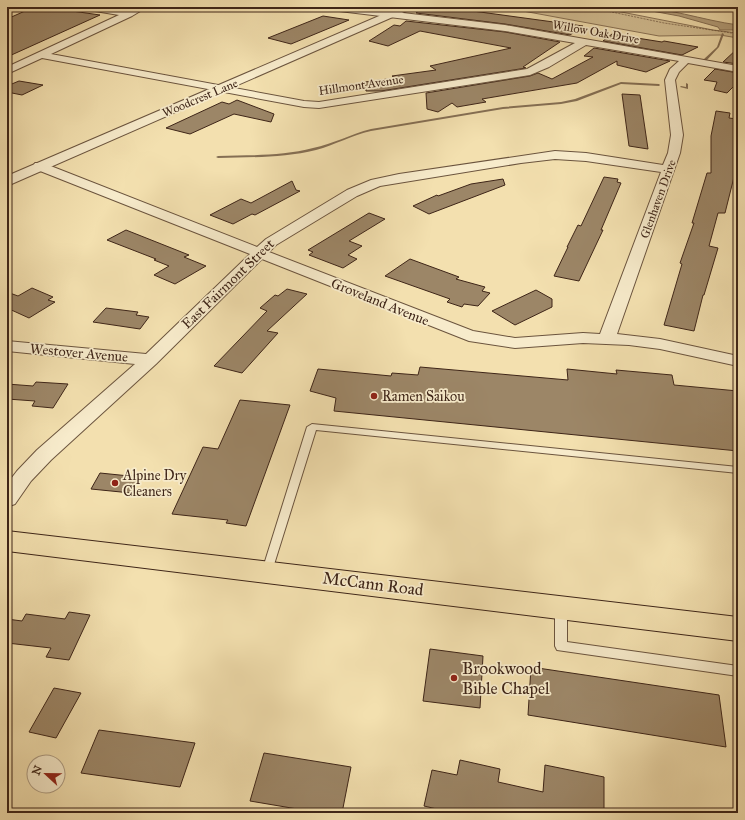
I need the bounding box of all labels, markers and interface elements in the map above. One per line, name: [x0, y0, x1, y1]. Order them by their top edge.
street label: Willow Oak Drive: [552, 17, 640, 47]
street label: Hillmont Avenue: [318, 72, 404, 98]
street label: Woodcrest Lane: [160, 76, 240, 120]
street label: Glenhaven Drive: [637, 158, 679, 240]
street label: East Fairmont Street: [178, 235, 278, 332]
street label: Groveland Avenue: [329, 275, 432, 329]
street label: Westover Avenue: [29, 340, 129, 366]
place label: Ramen Saikou: [382, 388, 465, 405]
marker: Ramen Saikou: [369, 391, 379, 401]
place label: Alpine Dry Cleaners: [122, 467, 187, 500]
marker: Alpine Dry Cleaners: [110, 478, 120, 488]
street label: McCann Road: [321, 567, 425, 601]
place label: Brookwood Bible Chapel: [462, 658, 550, 699]
marker: Brookwood Bible Chapel: [449, 673, 459, 683]
north arrow: [26, 754, 66, 794]
text: N: [29, 763, 45, 777]

